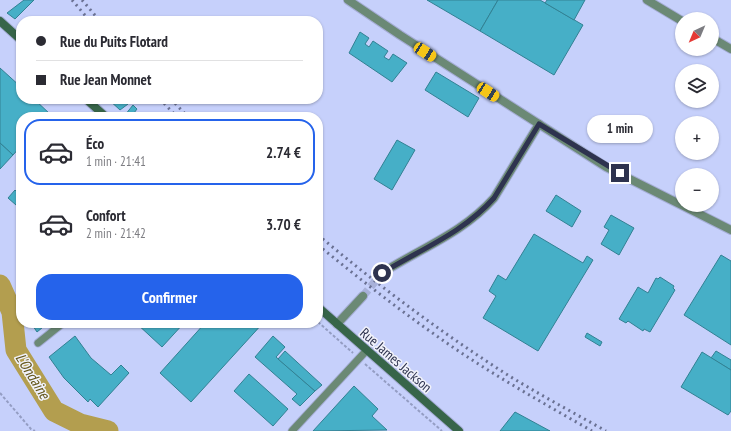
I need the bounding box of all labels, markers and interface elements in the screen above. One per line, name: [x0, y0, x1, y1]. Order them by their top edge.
north arrow: [675, 12, 719, 56]
map controls: [675, 12, 719, 212]
text: Rue du Puits Flotard: [60, 32, 168, 51]
car: [412, 40, 438, 64]
button: layers: [675, 64, 719, 108]
text: Rue Jean Monnet: [60, 70, 151, 89]
car: [475, 80, 501, 104]
callout: 1 min: [587, 115, 653, 143]
button: +: [675, 116, 719, 160]
text: 1 min: [607, 120, 633, 137]
icon: car: [38, 134, 74, 170]
text: Éco: [86, 134, 104, 153]
text: 2.74 €: [266, 143, 301, 162]
text: 1 min · 21:41: [86, 153, 146, 170]
route end: [611, 164, 629, 182]
button: −: [675, 168, 719, 212]
icon: car: [38, 206, 74, 242]
text: Confort: [86, 206, 126, 225]
text: 3.70 €: [266, 215, 301, 234]
text: 2 min · 21:42: [86, 225, 146, 242]
route start: [373, 264, 391, 282]
button: Confirmer: [36, 274, 303, 320]
street label: Rue James Jackson: [356, 324, 436, 396]
water label: L'Ondaine: [12, 350, 55, 403]

